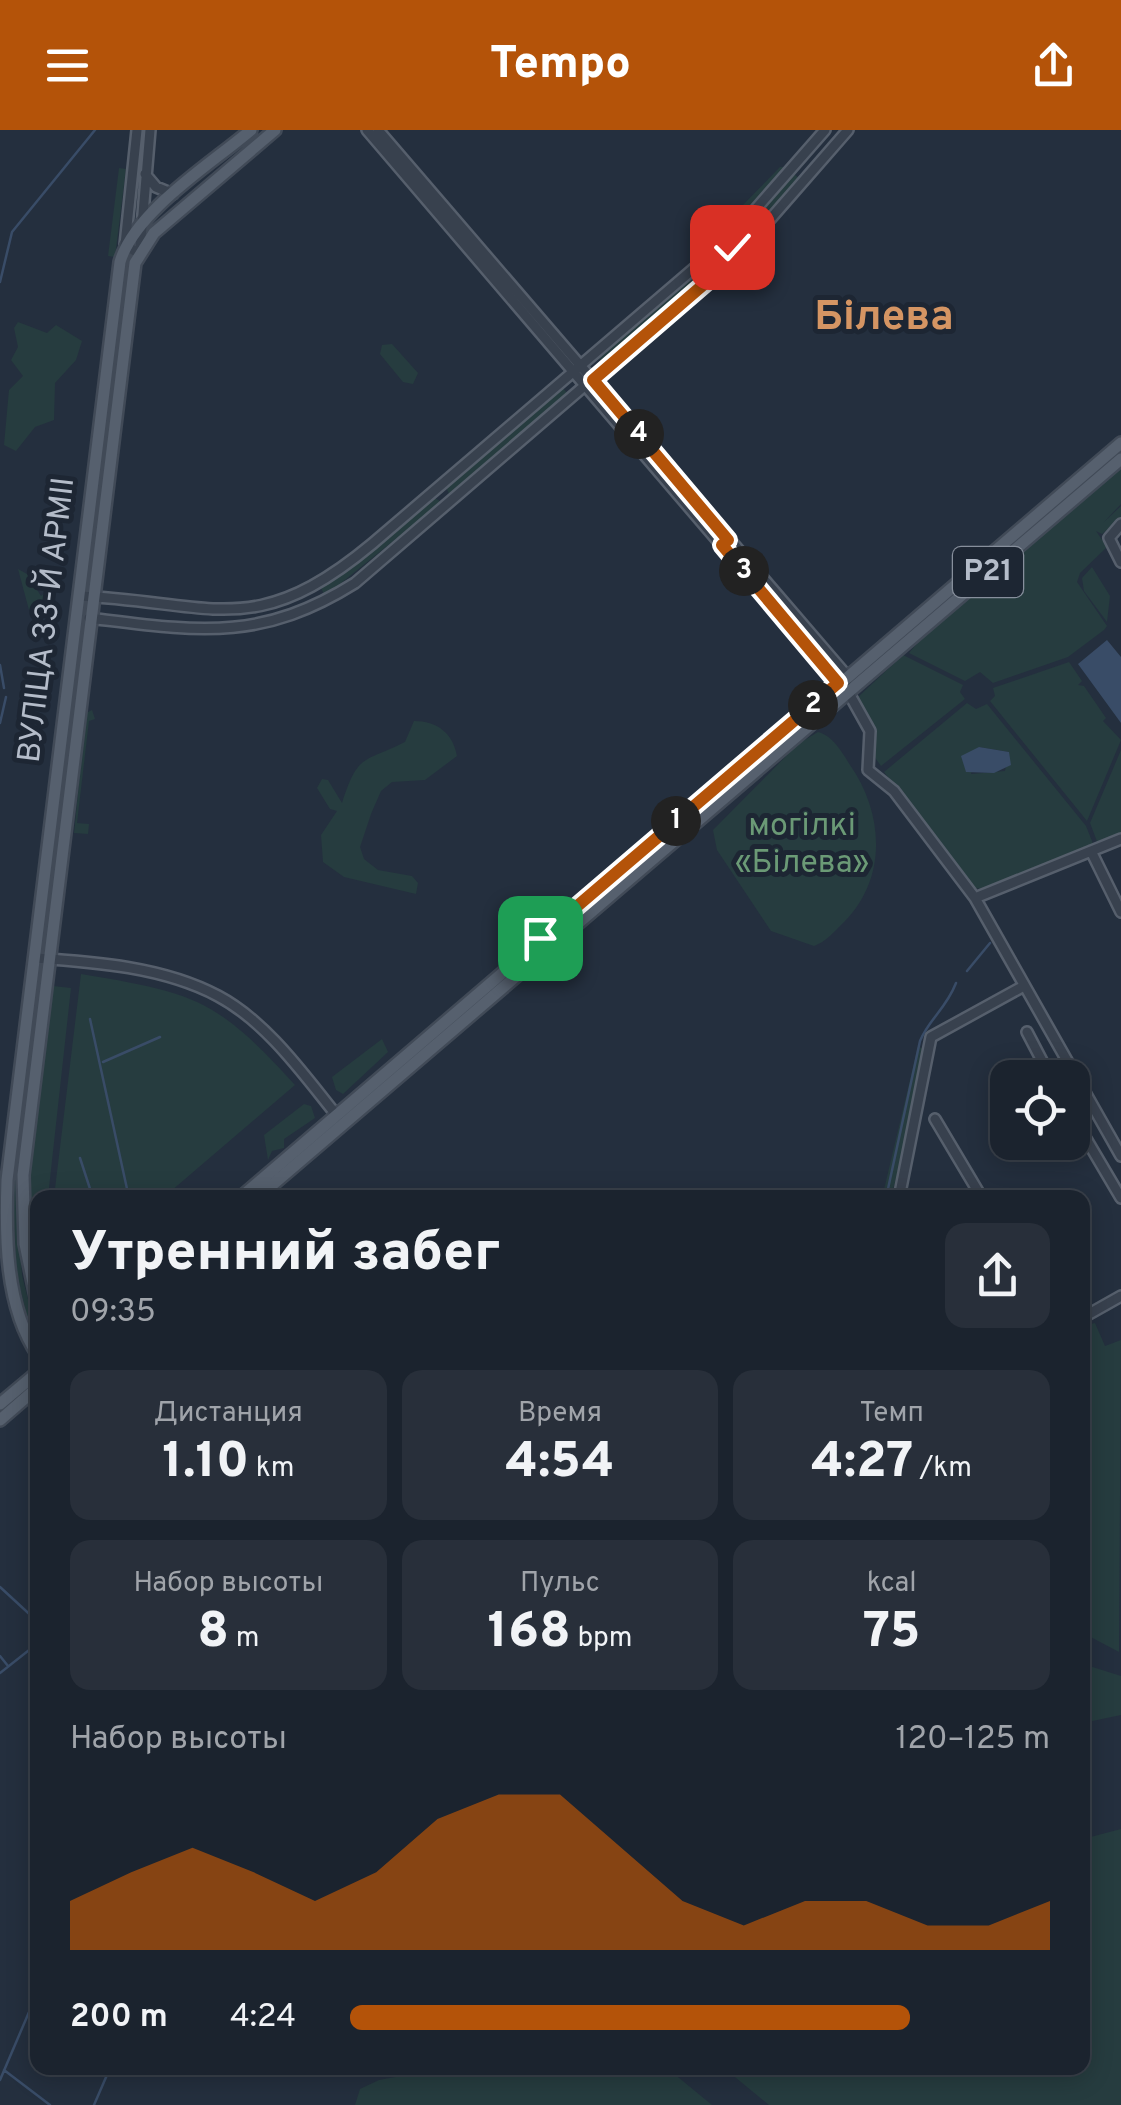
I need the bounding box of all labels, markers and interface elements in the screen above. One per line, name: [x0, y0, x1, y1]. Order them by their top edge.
text: Tempo: [490, 37, 631, 94]
icon: menu: [40, 38, 95, 93]
icon: share: [1026, 38, 1081, 93]
pin: [690, 205, 775, 290]
icon: check: [705, 220, 760, 275]
district label: Білева: [814, 292, 954, 345]
pin: 4: [614, 409, 664, 459]
text: 4: [630, 416, 648, 452]
street label: ВУЛІЦА 33-Й АРМІІ: [8, 475, 85, 765]
pin: 3: [719, 546, 769, 596]
road number: Р21: [953, 547, 1023, 597]
text: 3: [736, 553, 752, 589]
pin: 2: [788, 680, 838, 730]
text: 2: [804, 687, 822, 723]
pin: 1: [651, 796, 701, 846]
text: 1: [670, 803, 682, 839]
park label: могілкі «Білева»: [735, 807, 869, 884]
pin: [498, 896, 583, 981]
icon: arrive: [513, 911, 568, 966]
map controls: [990, 1060, 1090, 1160]
button: locate: [990, 1060, 1090, 1160]
text: Утренний забег: [70, 1220, 500, 1290]
button: share: [945, 1223, 1050, 1328]
text: 09:35: [70, 1293, 156, 1333]
text: Дистанция: [154, 1396, 303, 1432]
text: Время: [518, 1396, 602, 1432]
text: Темп: [859, 1396, 924, 1432]
text: 1.10: [162, 1432, 249, 1495]
text: 4:54: [506, 1432, 614, 1495]
text: 4:27: [811, 1432, 913, 1495]
text: km: [249, 1451, 294, 1487]
text: /km: [913, 1451, 972, 1487]
text: Набор высоты: [133, 1566, 323, 1602]
text: Пульс: [520, 1566, 600, 1602]
text: kcal: [867, 1566, 917, 1602]
text: 8: [197, 1602, 229, 1665]
text: 168: [488, 1602, 571, 1665]
text: 75: [863, 1602, 920, 1665]
text: m: [229, 1621, 259, 1657]
text: bpm: [571, 1621, 632, 1657]
text: Набор высоты: [70, 1720, 287, 1760]
text: 120–125 m: [896, 1720, 1050, 1760]
text: 200 m: [70, 1998, 168, 2038]
text: 4:24: [230, 1998, 296, 2038]

